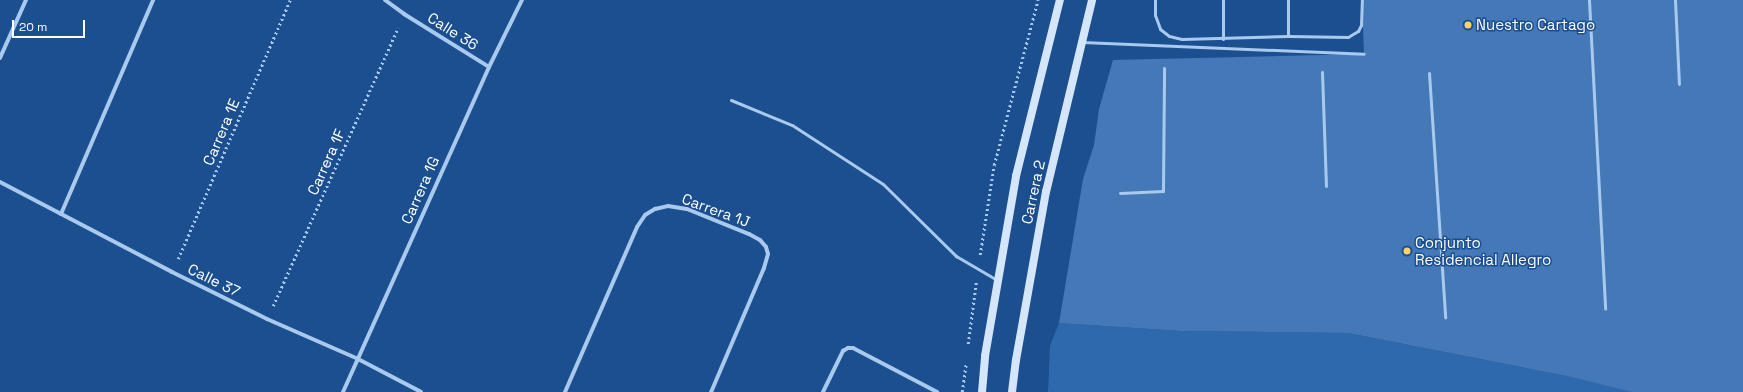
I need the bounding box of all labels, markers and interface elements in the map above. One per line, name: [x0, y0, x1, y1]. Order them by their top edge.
street label: Calle 36: [424, 8, 482, 54]
scale bar: [14, 12, 87, 38]
place label: Nuestro Cartago: [1476, 16, 1595, 34]
text: 20 m: [19, 19, 47, 35]
marker: Nuestro Cartago: [1463, 20, 1473, 30]
street label: Carrera 1E: [199, 96, 243, 168]
street label: Carrera 1F: [303, 126, 349, 198]
street label: Carrera 1G: [397, 153, 443, 227]
street label: Carrera 2: [1017, 158, 1049, 226]
street label: Carrera 1J: [679, 189, 753, 231]
place label: Conjunto Residencial Allegro: [1415, 233, 1551, 268]
marker: Conjunto Residencial Allegro: [1402, 246, 1412, 256]
street label: Calle 37: [185, 260, 243, 300]

